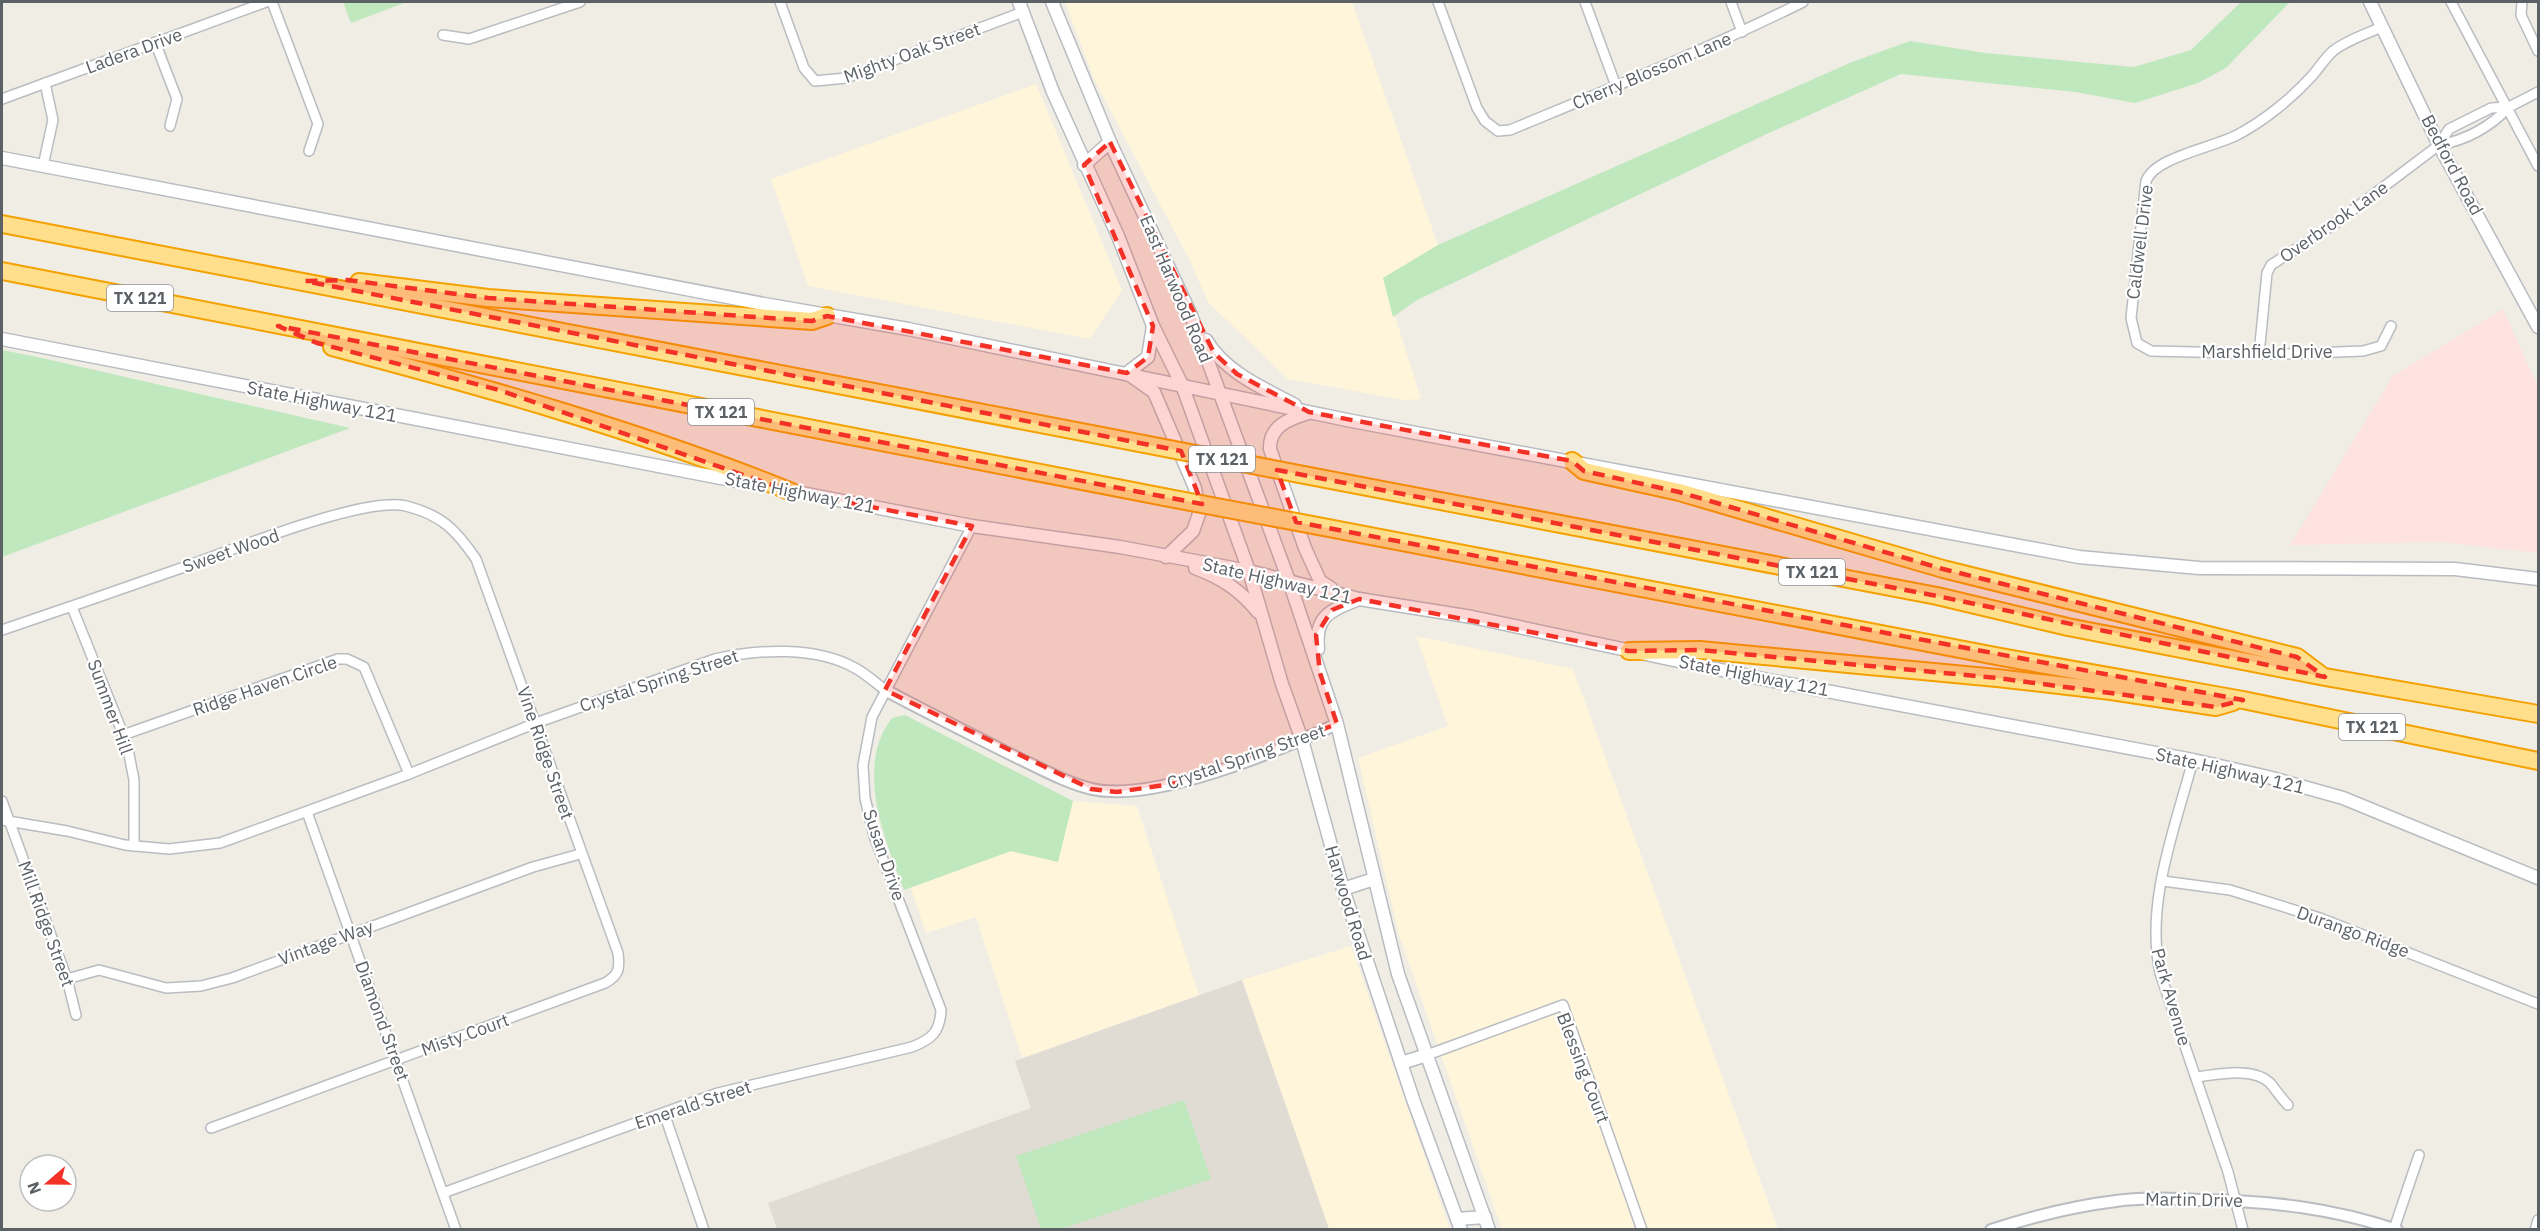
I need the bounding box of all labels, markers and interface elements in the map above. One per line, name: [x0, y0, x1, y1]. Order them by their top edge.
street label: Mighty Oak Street: [840, 17, 983, 88]
street label: Ladera Drive: [82, 22, 185, 79]
street label: Cherry Blossom Lane: [1569, 27, 1735, 114]
street label: Bedford Road: [2416, 111, 2489, 219]
street label: Overbrook Lane: [2275, 176, 2393, 268]
street label: Caldwell Drive: [2121, 183, 2158, 301]
street label: East Harwood Road: [1135, 211, 1218, 366]
road number: TX 121: [107, 285, 173, 311]
street label: Marshfield Drive: [2201, 340, 2333, 363]
street label: State Highway 121: [245, 376, 399, 427]
road number: TX 121: [688, 399, 754, 425]
road number: TX 121: [1189, 446, 1255, 472]
street label: State Highway 121: [723, 467, 877, 518]
street label: Sweet Wood: [179, 523, 282, 578]
street label: State Highway 121: [1200, 552, 1354, 609]
road number: TX 121: [1779, 559, 1845, 585]
street label: Crystal Spring Street: [576, 644, 741, 717]
street label: Ridge Haven Circle: [190, 650, 340, 721]
street label: State Highway 121: [1677, 650, 1831, 701]
street label: Summer Hill: [83, 656, 138, 758]
street label: Vine Ridge Street: [512, 683, 579, 822]
road number: TX 121: [2339, 714, 2405, 740]
street label: Crystal Spring Street: [1164, 719, 1328, 794]
street label: State Highway 121: [2153, 742, 2307, 799]
street label: Susan Drive: [858, 806, 911, 904]
street label: Harwood Road: [1320, 843, 1377, 963]
street label: Mill Ridge Street: [13, 858, 80, 990]
street label: Durango Ridge: [2294, 901, 2413, 963]
street label: Vintage Way: [275, 915, 377, 970]
street label: Park Avenue: [2147, 945, 2196, 1049]
street label: Diamond Street: [350, 958, 415, 1084]
street label: Misty Court: [418, 1008, 512, 1061]
street label: Blessing Court: [1552, 1009, 1615, 1127]
street label: Emerald Street: [632, 1075, 754, 1134]
north arrow: [18, 1153, 78, 1213]
text: N: [23, 1179, 45, 1197]
street label: Martin Drive: [2145, 1187, 2243, 1212]

